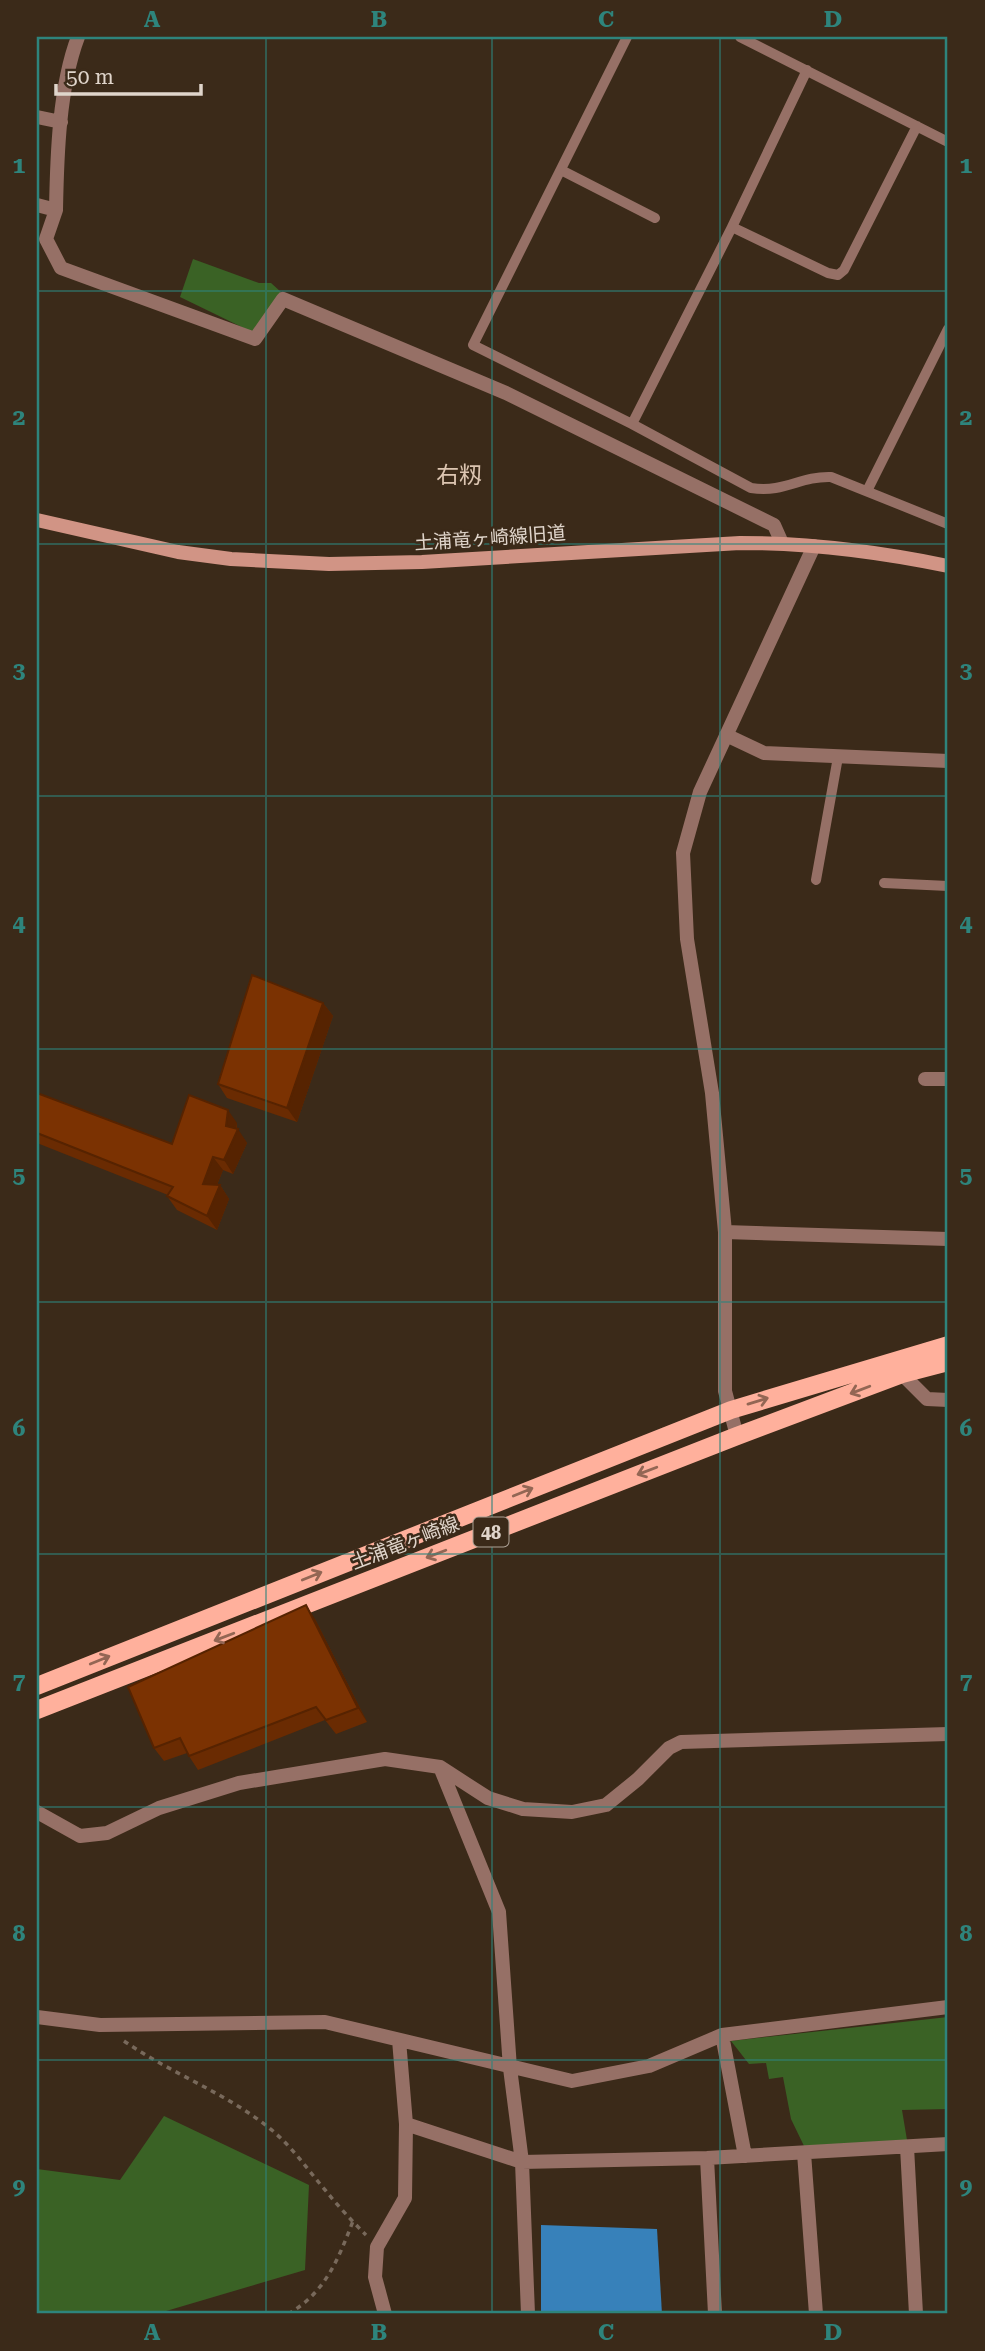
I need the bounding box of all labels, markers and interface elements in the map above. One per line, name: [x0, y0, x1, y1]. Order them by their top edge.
text: A: [144, 6, 161, 33]
text: B: [371, 6, 387, 33]
text: C: [598, 6, 614, 33]
text: D: [824, 6, 842, 33]
scale bar: [56, 52, 201, 96]
text: 50 m: [66, 65, 114, 89]
text: 1: [13, 152, 26, 179]
text: 1: [960, 152, 973, 179]
text: 2: [13, 404, 25, 431]
text: 2: [960, 404, 972, 431]
district label: 右籾: [436, 462, 482, 489]
street label: 土浦竜ヶ崎線旧道: [413, 521, 567, 555]
text: 3: [13, 657, 26, 684]
text: 3: [960, 657, 973, 684]
text: 4: [13, 910, 26, 937]
text: 4: [960, 910, 973, 937]
text: 5: [13, 1162, 26, 1189]
text: 5: [960, 1162, 973, 1189]
one-way arrow: [849, 1385, 871, 1397]
one-way arrow: [747, 1394, 769, 1407]
text: 6: [13, 1415, 26, 1442]
text: 6: [960, 1415, 973, 1442]
one-way arrow: [637, 1466, 659, 1479]
one-way arrow: [512, 1485, 533, 1498]
street label: 土浦竜ヶ崎線: [348, 1512, 462, 1574]
road number: 48: [474, 1518, 508, 1546]
one-way arrow: [425, 1548, 447, 1561]
one-way arrow: [300, 1569, 322, 1582]
one-way arrow: [213, 1631, 235, 1644]
one-way arrow: [89, 1653, 111, 1666]
text: 7: [13, 1668, 26, 1695]
text: 7: [960, 1668, 973, 1695]
text: 8: [13, 1920, 26, 1947]
text: 8: [960, 1920, 973, 1947]
text: 9: [13, 2173, 26, 2200]
text: 9: [960, 2173, 973, 2200]
text: A: [144, 2319, 161, 2346]
text: B: [371, 2319, 387, 2346]
text: C: [598, 2319, 614, 2346]
text: D: [824, 2319, 842, 2346]

